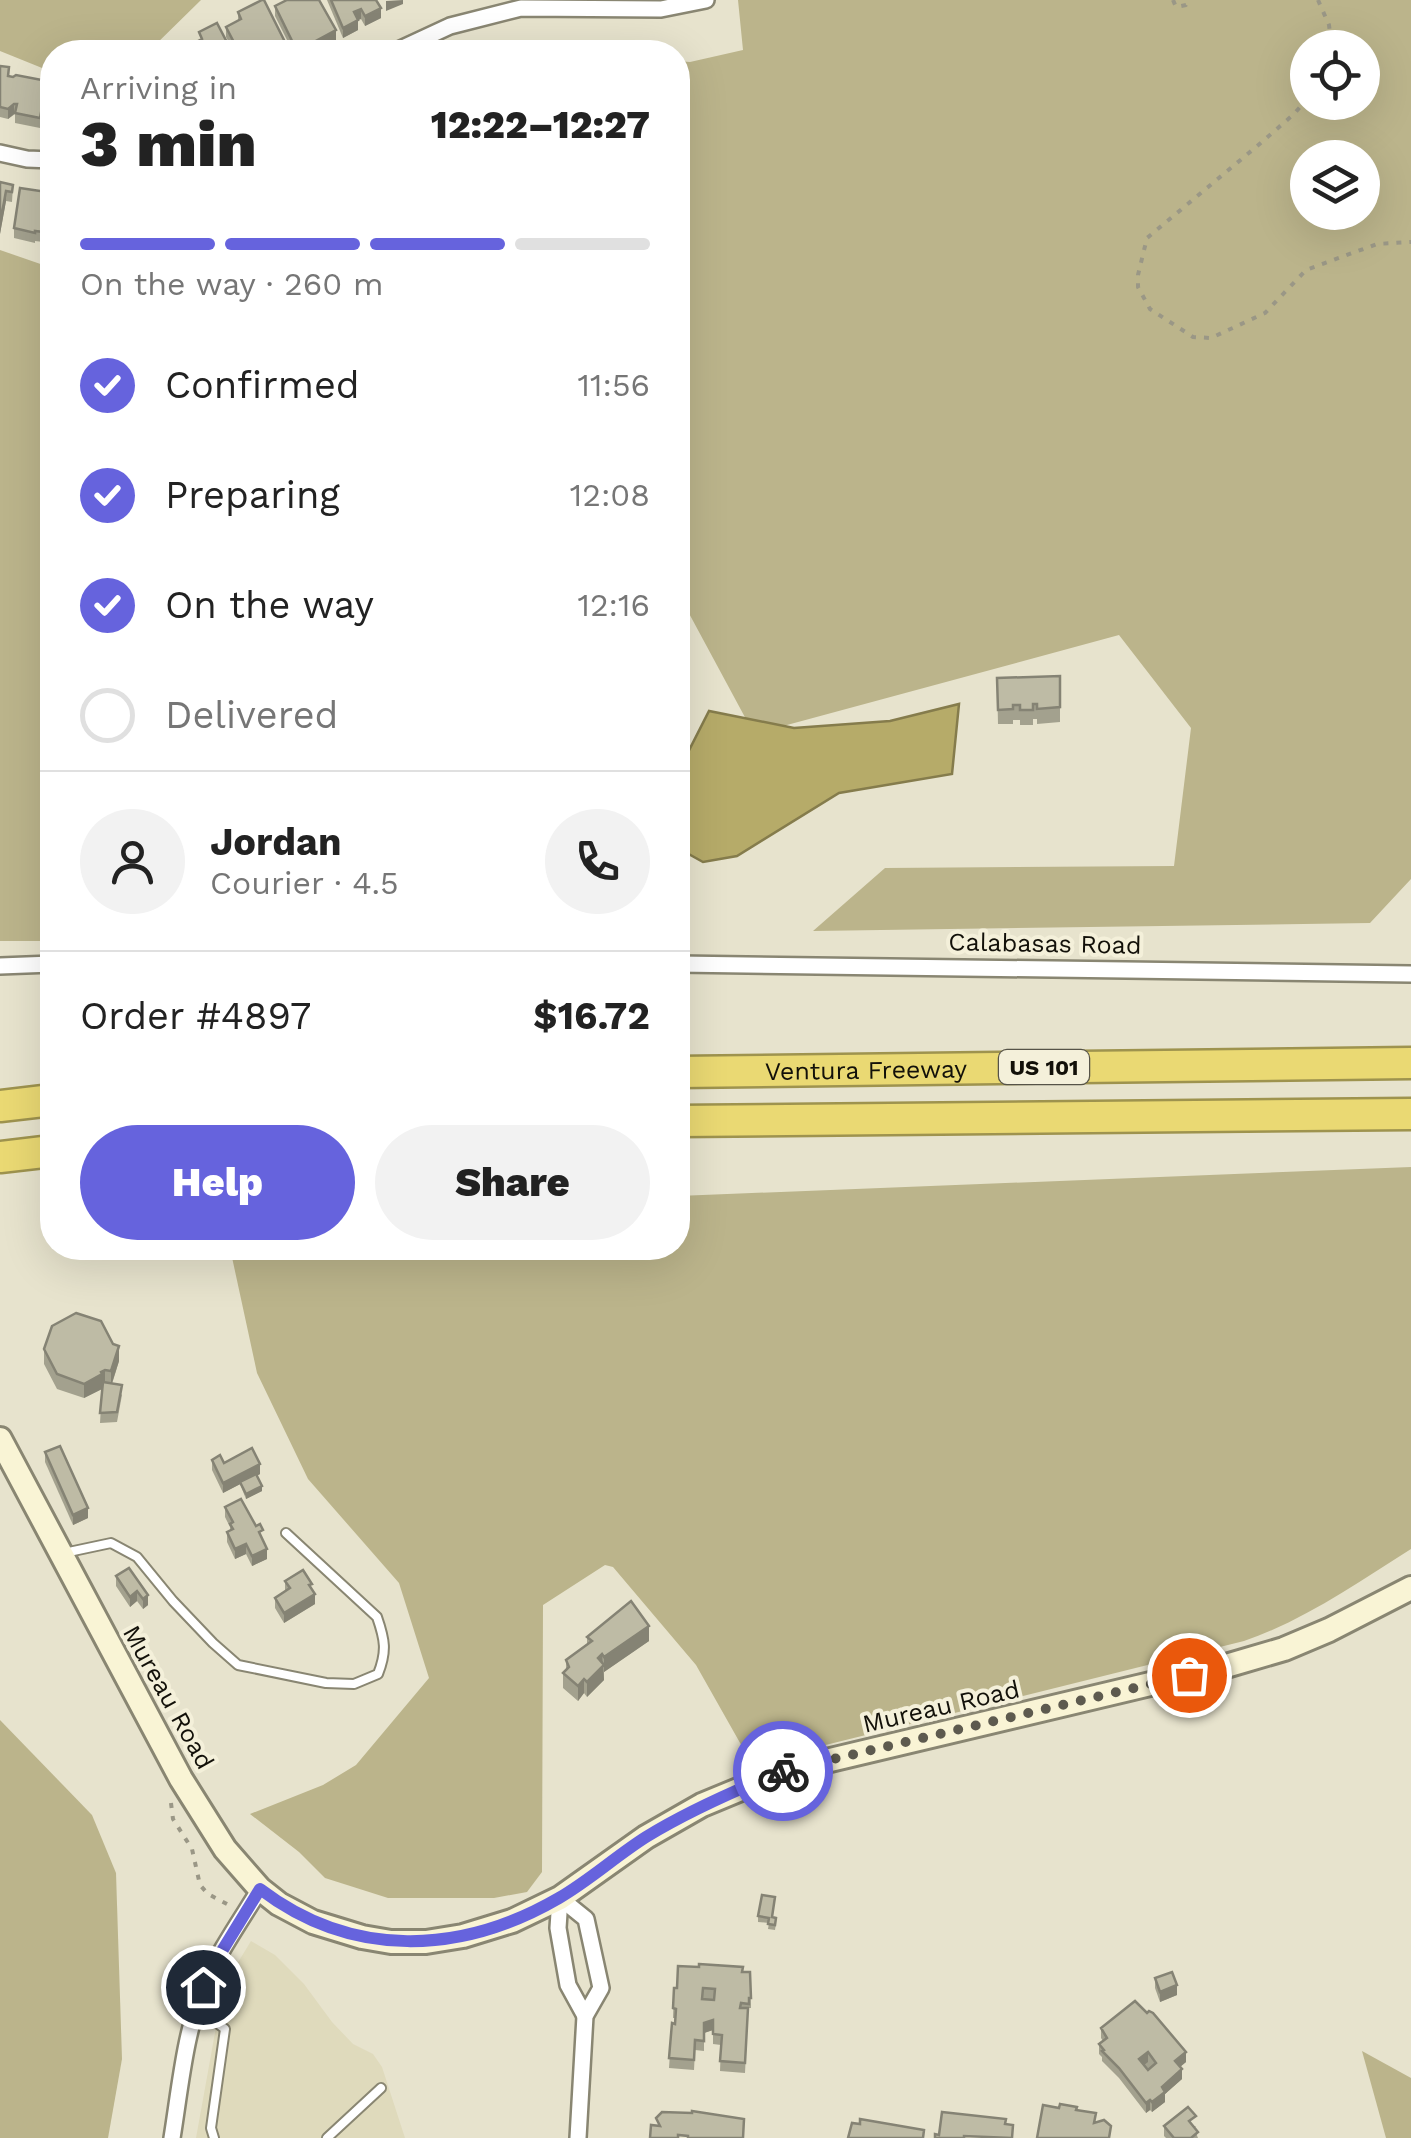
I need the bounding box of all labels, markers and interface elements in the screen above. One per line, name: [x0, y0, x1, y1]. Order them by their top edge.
map controls: [1290, 30, 1380, 230]
button: locate: [1290, 30, 1380, 120]
text: Arriving in: [80, 69, 237, 107]
text: 12:22–12:27: [431, 103, 650, 147]
text: 3 min: [80, 106, 257, 182]
button: layers: [1290, 140, 1380, 230]
text: On the way · 260 m: [80, 265, 384, 303]
icon: check: [80, 358, 135, 413]
text: Confirmed: [165, 363, 360, 407]
text: 11:56: [577, 366, 650, 404]
icon: check: [80, 468, 135, 523]
text: Preparing: [165, 473, 340, 517]
text: 12:08: [570, 476, 650, 514]
icon: check: [80, 578, 135, 633]
text: On the way: [165, 583, 374, 627]
text: 12:16: [577, 586, 650, 624]
text: Delivered: [165, 693, 338, 737]
button: person: [80, 809, 185, 914]
button: phone: [545, 809, 650, 914]
text: Jordan: [210, 820, 342, 864]
text: Courier · 4.5: [210, 864, 399, 902]
street label: Calabasas Road: [948, 927, 1142, 960]
text: Order #4897: [80, 994, 311, 1038]
text: $16.72: [533, 994, 650, 1038]
road number: US 101: [999, 1050, 1089, 1084]
street label: Ventura Freeway: [765, 1054, 967, 1086]
button: Help: [80, 1125, 355, 1240]
button: Share: [375, 1125, 650, 1240]
street label: Mureau Road: [117, 1620, 220, 1774]
pin: [1147, 1633, 1232, 1718]
icon: bag: [1162, 1648, 1217, 1703]
street label: Mureau Road: [860, 1674, 1022, 1739]
courier: [733, 1721, 833, 1821]
icon: bike: [756, 1744, 811, 1799]
pin: [161, 1945, 246, 2030]
icon: home: [176, 1960, 231, 2015]

